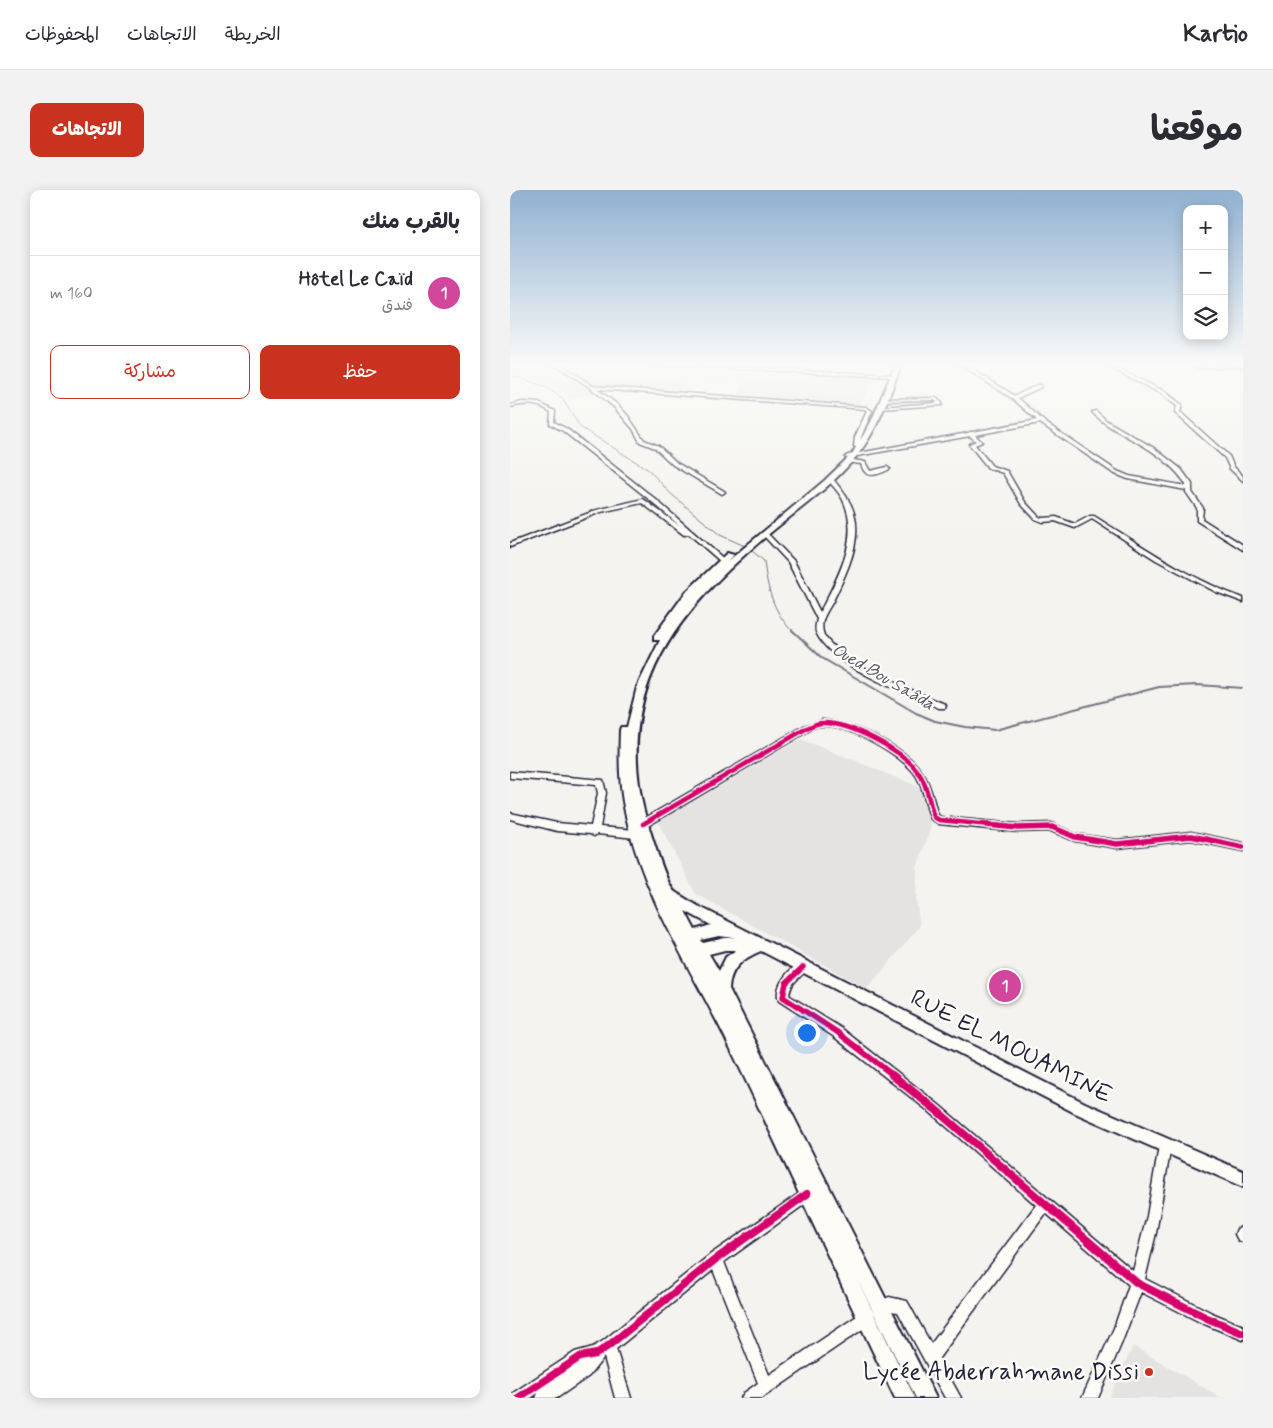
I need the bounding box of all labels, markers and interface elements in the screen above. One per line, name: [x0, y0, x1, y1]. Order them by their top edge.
text: Kartio: [1183, 19, 1248, 50]
text: المحفوظات: [25, 23, 99, 47]
text: الاتجاهات: [127, 23, 197, 47]
text: الخريطة: [225, 23, 281, 47]
button: الاتجاهات: [30, 103, 144, 157]
text: موقعنا: [1150, 107, 1243, 153]
map controls: [1183, 205, 1228, 340]
button: +: [1183, 205, 1228, 250]
text: بالقرب منك: [362, 208, 460, 236]
button: −: [1183, 250, 1228, 295]
text: Hôtel Le Caïd: [299, 267, 413, 292]
text: 160 m: [50, 283, 93, 304]
text: 1: [440, 283, 448, 304]
text: فندق: [382, 295, 413, 316]
button: layers: [1183, 295, 1228, 340]
button: مشاركة: [50, 345, 250, 399]
button: حفظ: [260, 345, 460, 399]
water label: Oued Bou Saâda: [827, 638, 939, 716]
pin: 1: [989, 967, 1021, 1005]
street label: RUE EL MOUAMINE: [905, 983, 1117, 1111]
your location: [794, 1020, 820, 1046]
place label: Lycée Abderrahmane Dissi: [863, 1357, 1139, 1388]
marker: Lycée Abderrahmane Dissi: [1143, 1366, 1155, 1378]

